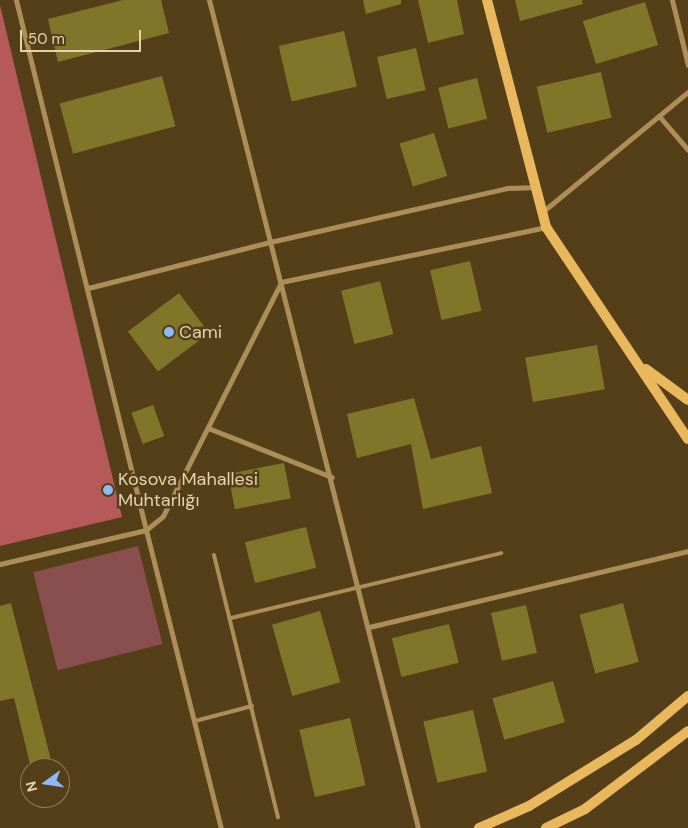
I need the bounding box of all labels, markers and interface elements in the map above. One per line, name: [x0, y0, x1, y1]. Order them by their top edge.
scale bar: [22, 20, 144, 52]
text: 50 m: [28, 29, 65, 49]
place label: Cami: [179, 321, 222, 343]
marker: Cami: [163, 326, 175, 338]
place label: Kosova Mahallesi Muhtarlığı: [118, 469, 258, 512]
marker: Kosova Mahallesi Muhtarlığı: [102, 484, 114, 496]
north arrow: [20, 758, 70, 808]
text: N: [21, 779, 41, 794]

